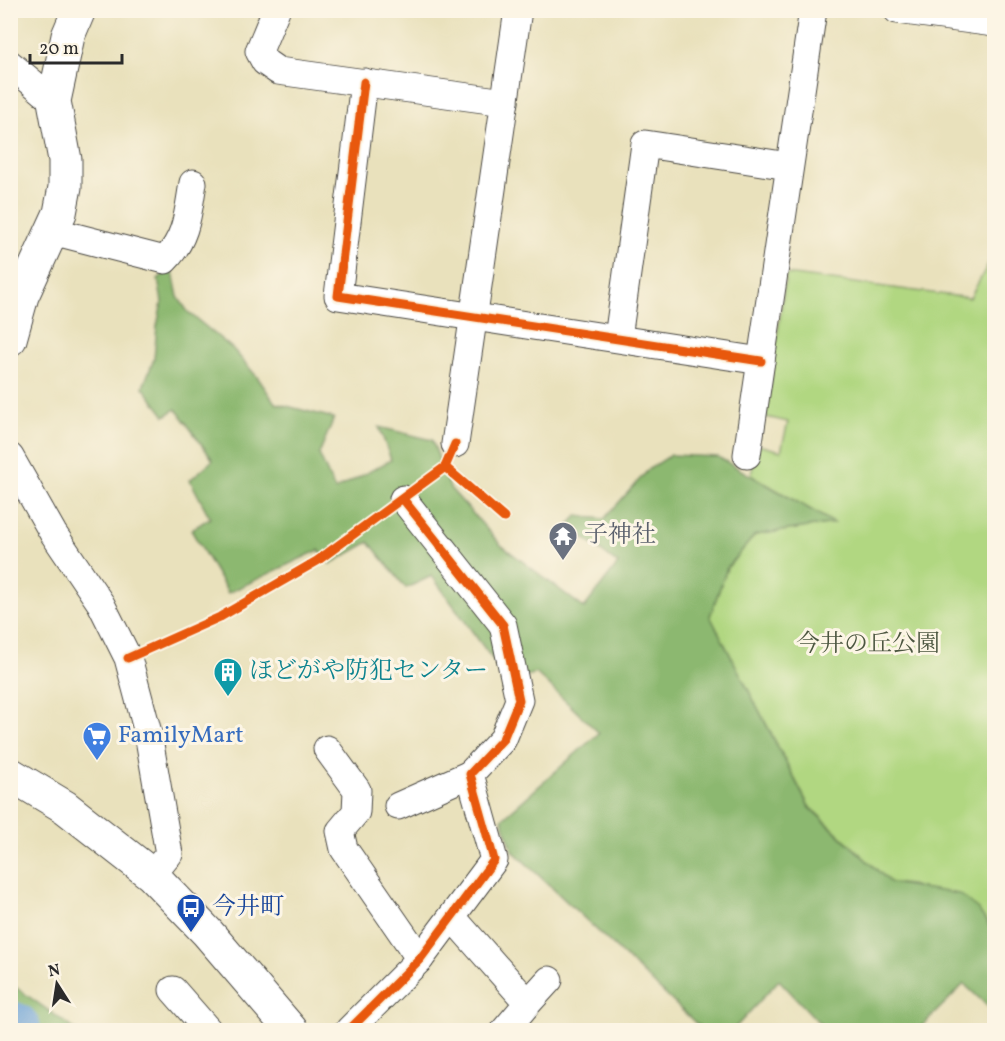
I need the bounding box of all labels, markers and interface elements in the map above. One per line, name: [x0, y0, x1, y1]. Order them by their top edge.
scale bar: [30, 27, 122, 65]
text: 20 m: [39, 37, 79, 62]
place label: 子神社: [584, 519, 656, 553]
temple icon: 子神社: [547, 520, 579, 562]
park label: 今井の丘公園: [796, 628, 940, 662]
place label: ほどがや防犯センター: [249, 655, 488, 689]
building icon: ほどがや防犯センター: [212, 656, 244, 698]
place label: FamilyMart: [118, 719, 244, 753]
supermarket icon: FamilyMart: [81, 720, 113, 762]
place label: 今井町: [212, 891, 284, 925]
bus stop icon: 今井町: [175, 892, 207, 934]
north arrow: [27, 954, 87, 1014]
text: N: [46, 959, 63, 983]

